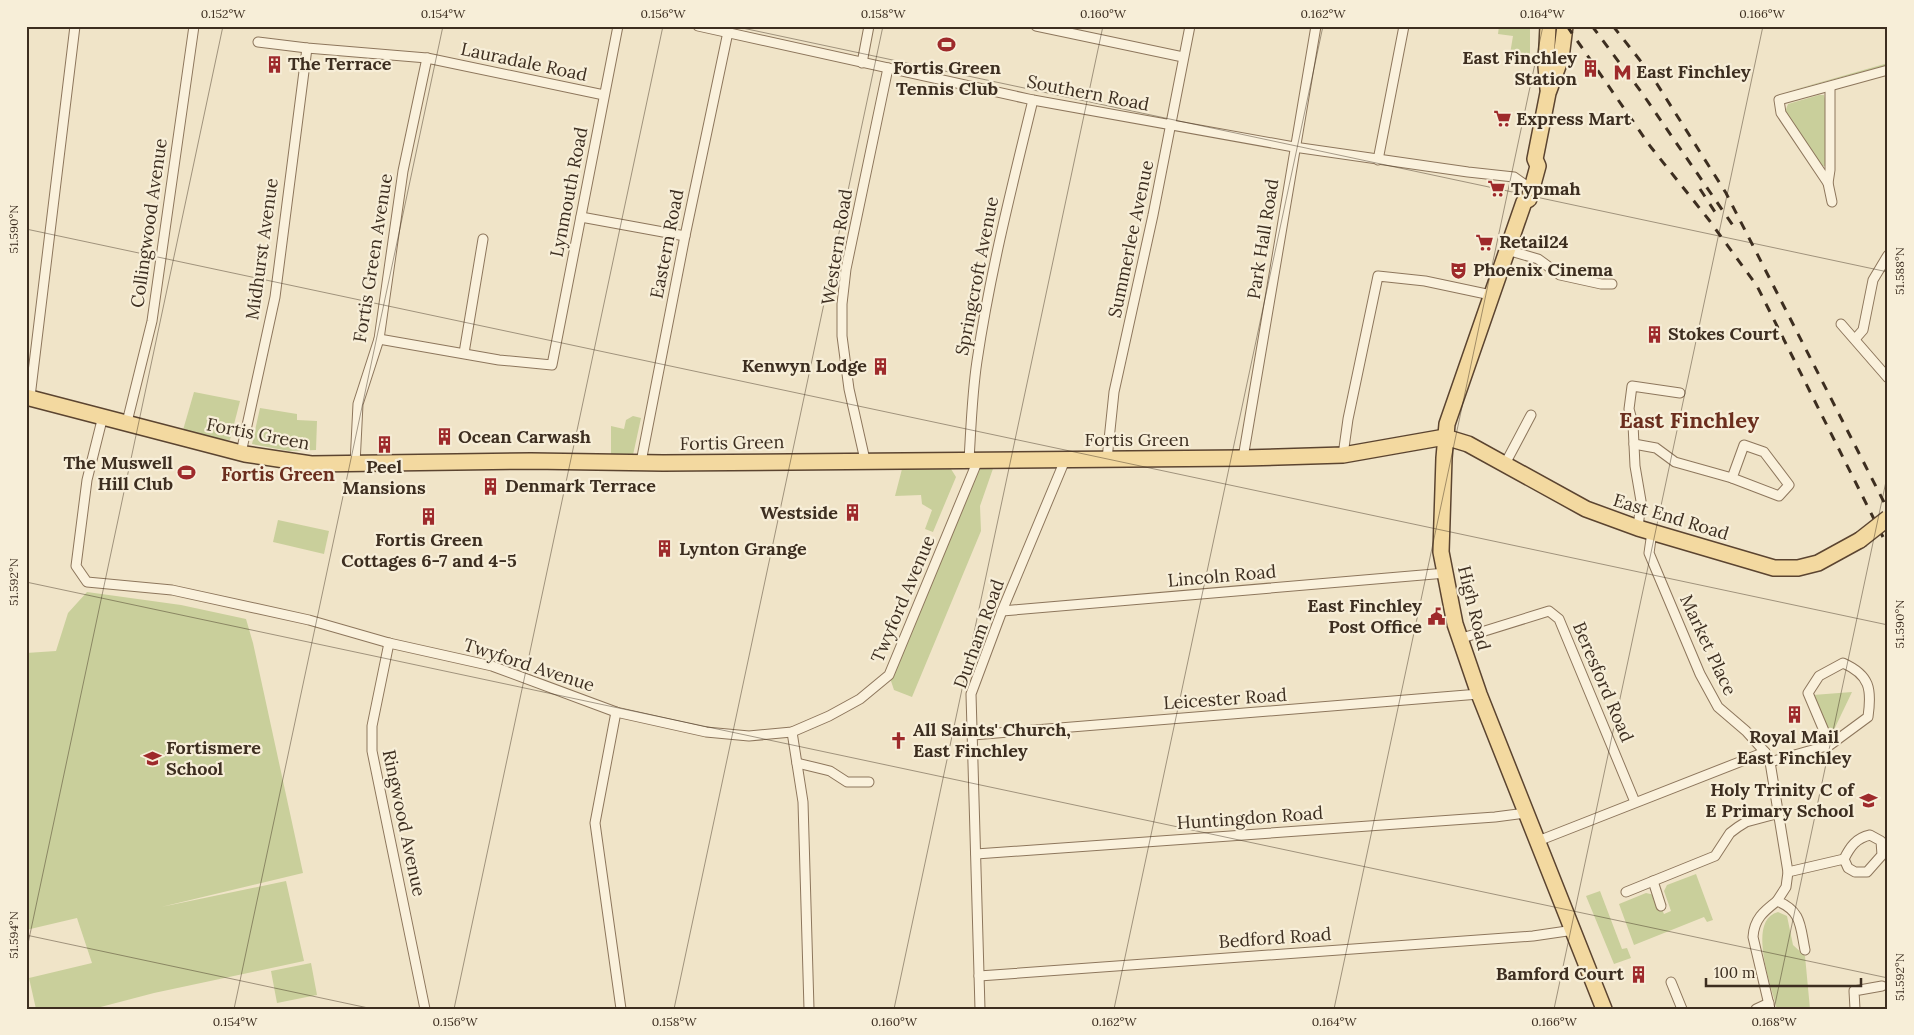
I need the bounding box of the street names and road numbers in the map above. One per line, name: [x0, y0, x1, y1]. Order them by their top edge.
street label: Lauradale Road: [459, 37, 590, 86]
street label: Southern Road: [1025, 69, 1151, 116]
street label: Lynmouth Road: [545, 125, 592, 259]
street label: Collingwood Avenue: [125, 136, 172, 309]
street label: Summerlee Avenue: [1103, 158, 1159, 320]
street label: Fortis Green Avenue: [348, 172, 397, 344]
street label: Midhurst Avenue: [240, 176, 283, 321]
street label: Park Hall Road: [1242, 177, 1283, 301]
street label: Eastern Road: [645, 187, 688, 300]
street label: Western Road: [816, 187, 857, 307]
street label: Springcroft Avenue: [950, 194, 1003, 357]
street label: Fortis Green: [204, 412, 312, 455]
street label: Fortis Green: [1085, 428, 1189, 451]
street label: Fortis Green: [679, 430, 785, 455]
street label: East End Road: [1610, 488, 1732, 545]
street label: Twyford Avenue: [865, 531, 940, 666]
street label: Lincoln Road: [1167, 559, 1277, 592]
street label: High Road: [1453, 563, 1496, 653]
street label: Durham Road: [948, 576, 1009, 692]
street label: Market Place: [1675, 591, 1742, 699]
street label: Beresford Road: [1568, 618, 1639, 745]
street label: Twyford Avenue: [461, 633, 598, 697]
street label: Leicester Road: [1162, 683, 1288, 714]
street label: Ringwood Avenue: [378, 747, 431, 899]
street label: Huntingdon Road: [1176, 801, 1324, 834]
street label: Bedford Road: [1218, 922, 1332, 953]

